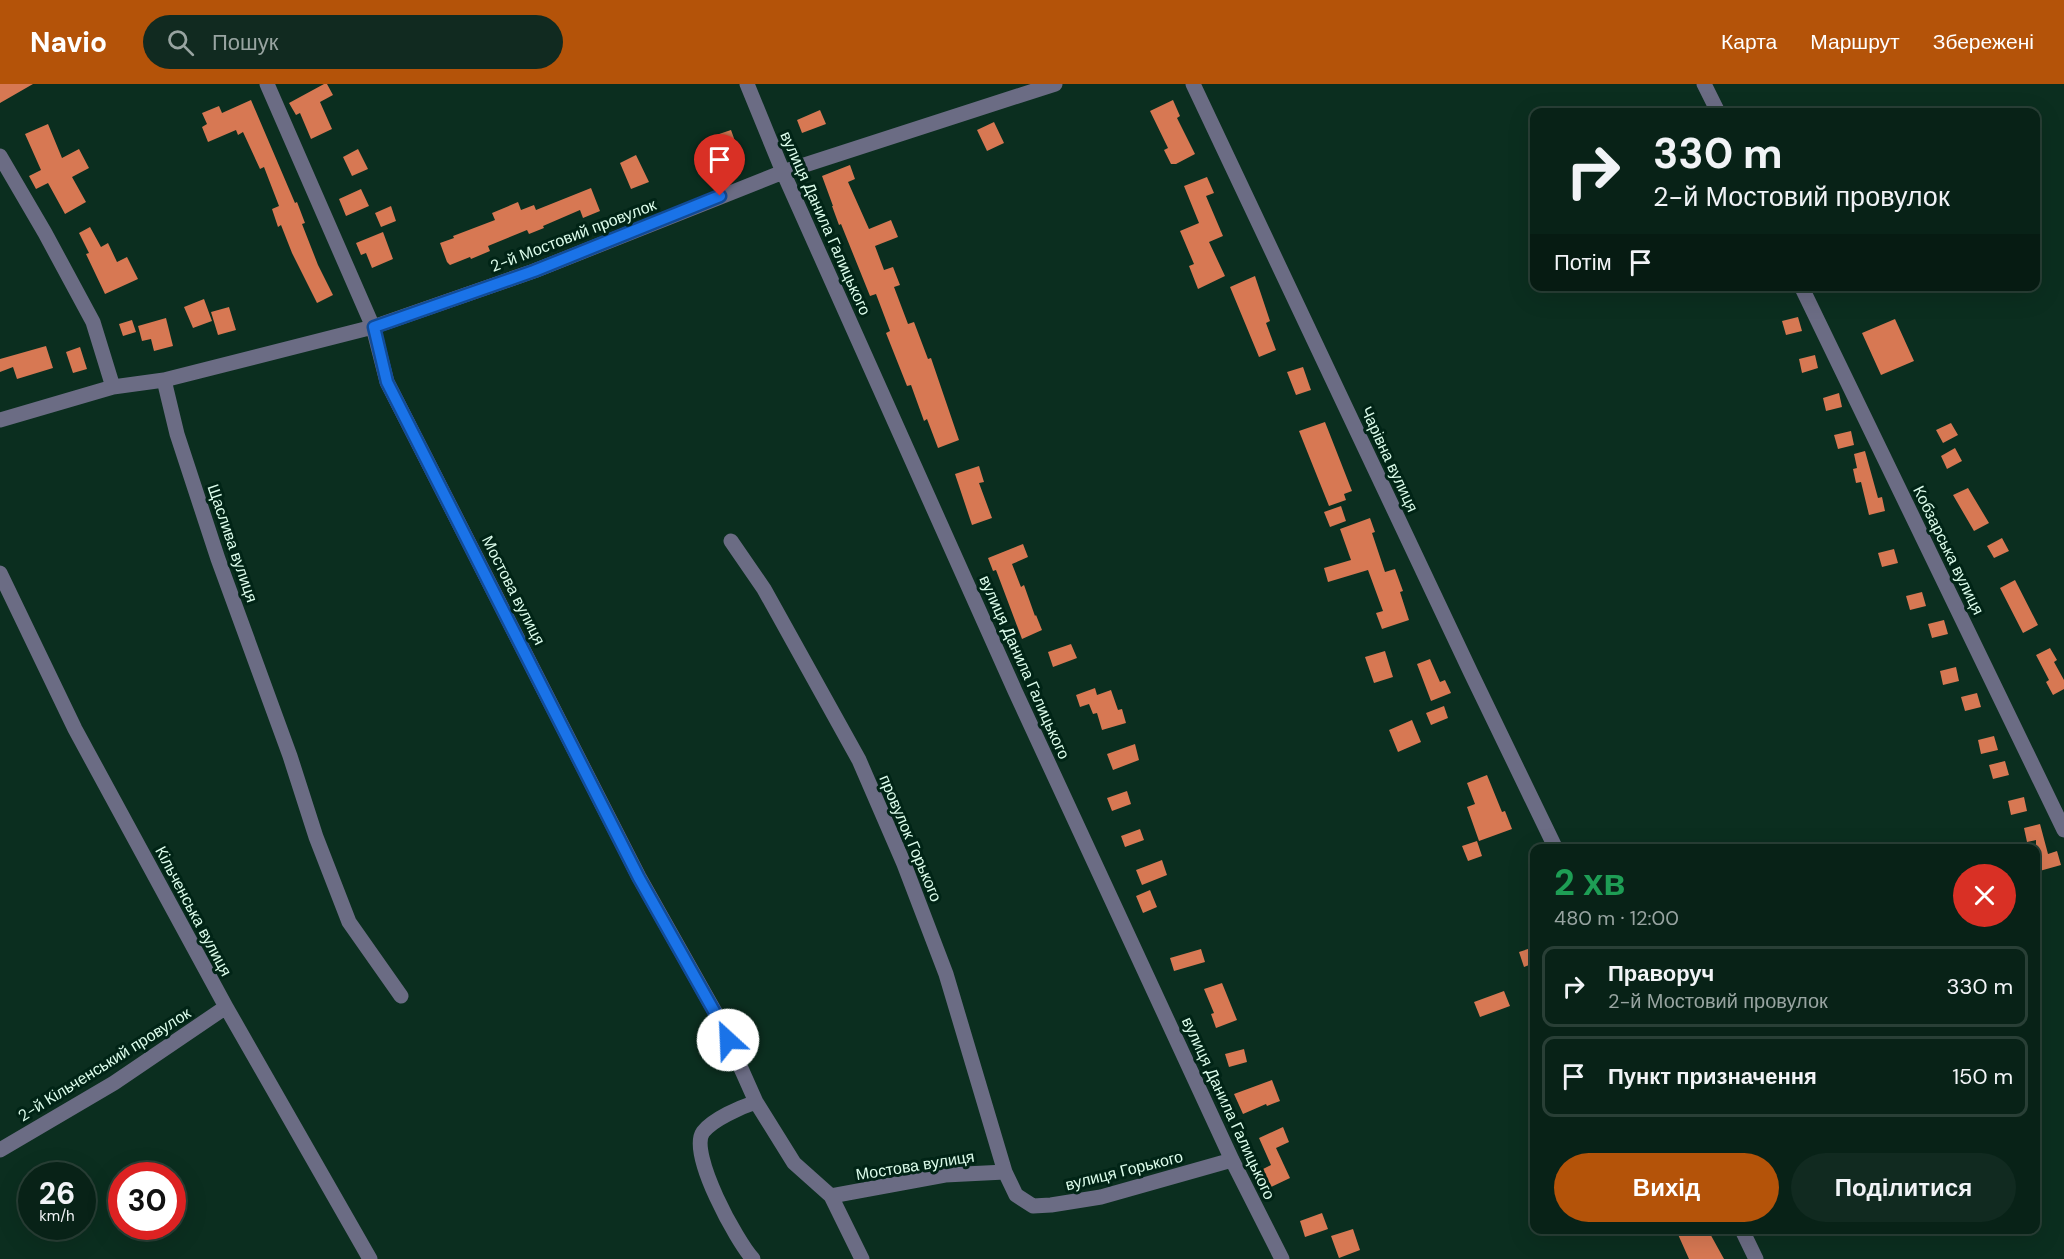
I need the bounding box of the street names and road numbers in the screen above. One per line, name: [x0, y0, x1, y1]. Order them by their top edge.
street label: вулиця Данила Галицького: [775, 128, 876, 318]
street label: 2-й Мостовий провулок: [487, 194, 660, 277]
street label: Чарівна вулиця: [1356, 403, 1423, 515]
street label: Щаслива вулиця: [202, 481, 263, 605]
street label: Кобзарська вулиця: [1908, 482, 1989, 618]
street label: Мостова вулиця: [477, 532, 550, 648]
street label: вулиця Данила Галицького: [974, 572, 1075, 762]
street label: провулок Горького: [874, 771, 947, 905]
street label: Кільченська вулиця: [150, 843, 237, 980]
street label: 2-й Кільченський провулок: [14, 1002, 195, 1126]
street label: вулиця Данила Галицького: [1177, 1014, 1280, 1203]
street label: Мостова вулиця: [854, 1146, 976, 1185]
street label: вулиця Горького: [1063, 1146, 1185, 1195]

